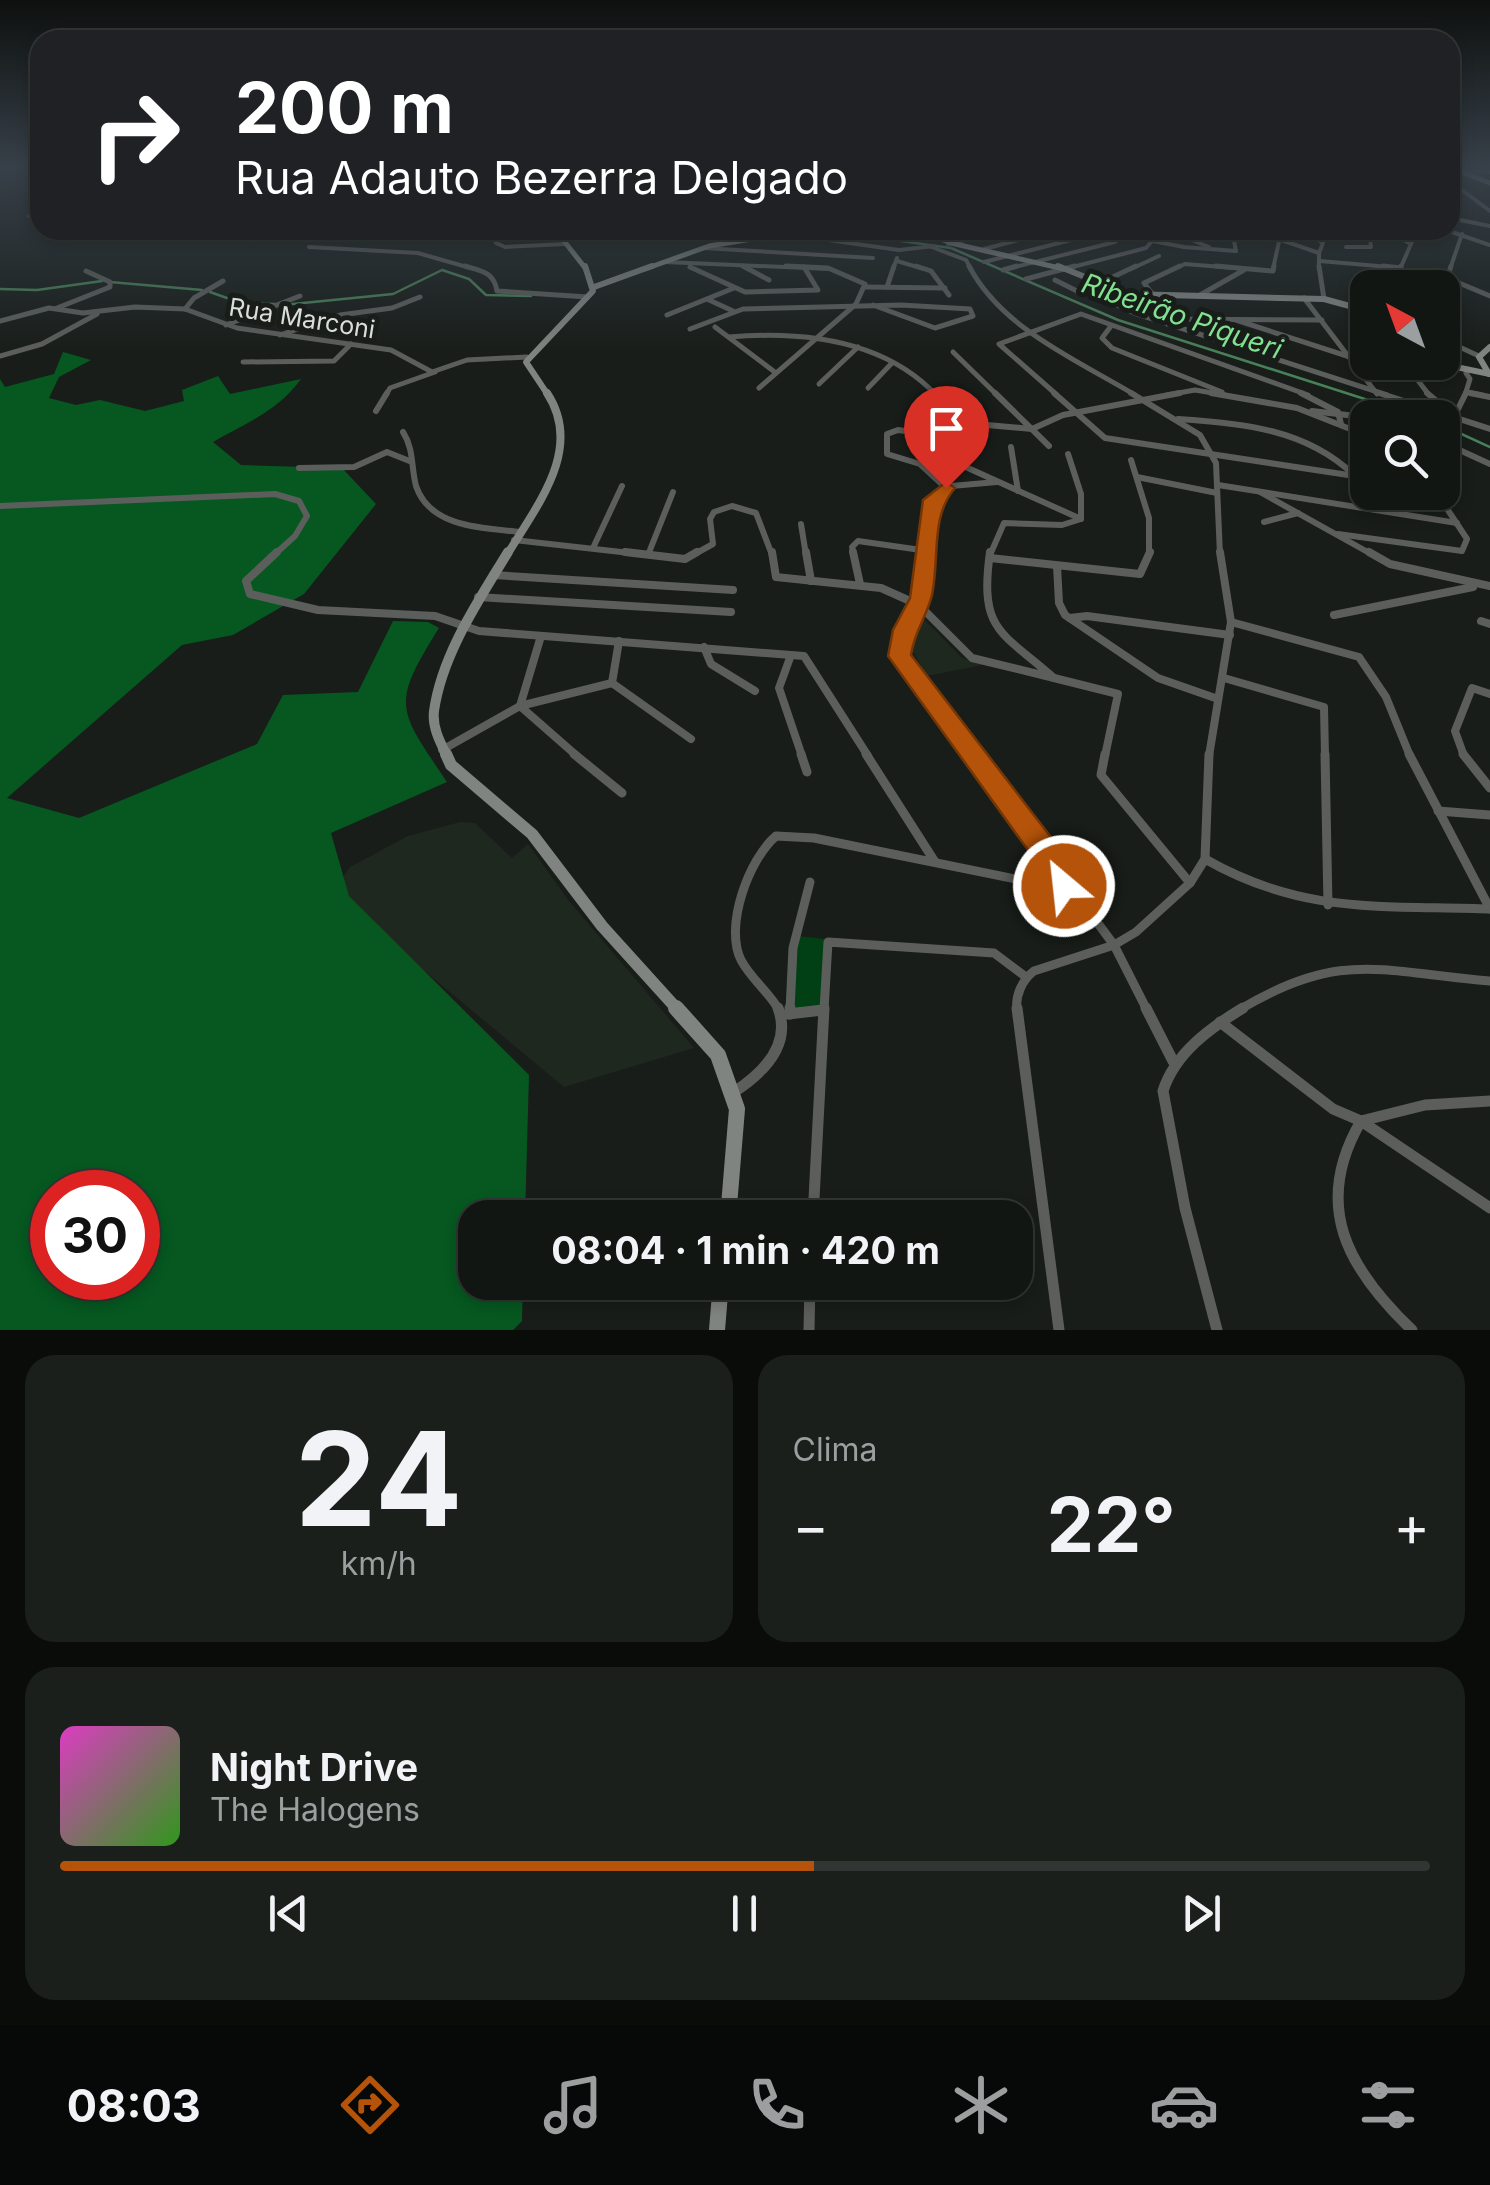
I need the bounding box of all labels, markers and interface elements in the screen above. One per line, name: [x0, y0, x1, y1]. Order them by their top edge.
text: 200 m: [235, 65, 454, 150]
icon: right: [70, 70, 200, 200]
text: Rua Adauto Bezerra Delgado: [235, 150, 848, 205]
water label: Ribeirão Piqueri: [1077, 266, 1288, 367]
north arrow: [1350, 270, 1460, 380]
map controls: [1350, 270, 1460, 510]
street label: Rua Marconi: [227, 292, 377, 344]
pin: [904, 386, 989, 489]
button: search: [1350, 400, 1460, 510]
icon: arrive: [919, 401, 974, 456]
position arrow: [1012, 834, 1116, 938]
speed limit sign: 30: [30, 1170, 160, 1300]
text: 08:04 · 1 min · 420 m: [551, 1227, 940, 1273]
text: 24: [295, 1400, 463, 1557]
text: Clima: [793, 1430, 877, 1469]
text: 22°: [1047, 1479, 1176, 1570]
text: −: [793, 1493, 829, 1559]
text: +: [1394, 1493, 1430, 1559]
text: km/h: [341, 1544, 417, 1583]
text: Night Drive: [210, 1744, 418, 1790]
text: The Halogens: [210, 1790, 420, 1829]
icon: previous: [261, 1886, 316, 1941]
icon: pause: [717, 1886, 772, 1941]
icon: next: [1174, 1886, 1229, 1941]
icon: directions: [335, 2070, 405, 2140]
icon: music: [538, 2070, 608, 2140]
icon: phone: [742, 2070, 812, 2140]
icon: climate: [946, 2070, 1016, 2140]
icon: car: [1149, 2070, 1219, 2140]
icon: filters: [1353, 2070, 1423, 2140]
text: 08:03: [67, 2078, 201, 2133]

